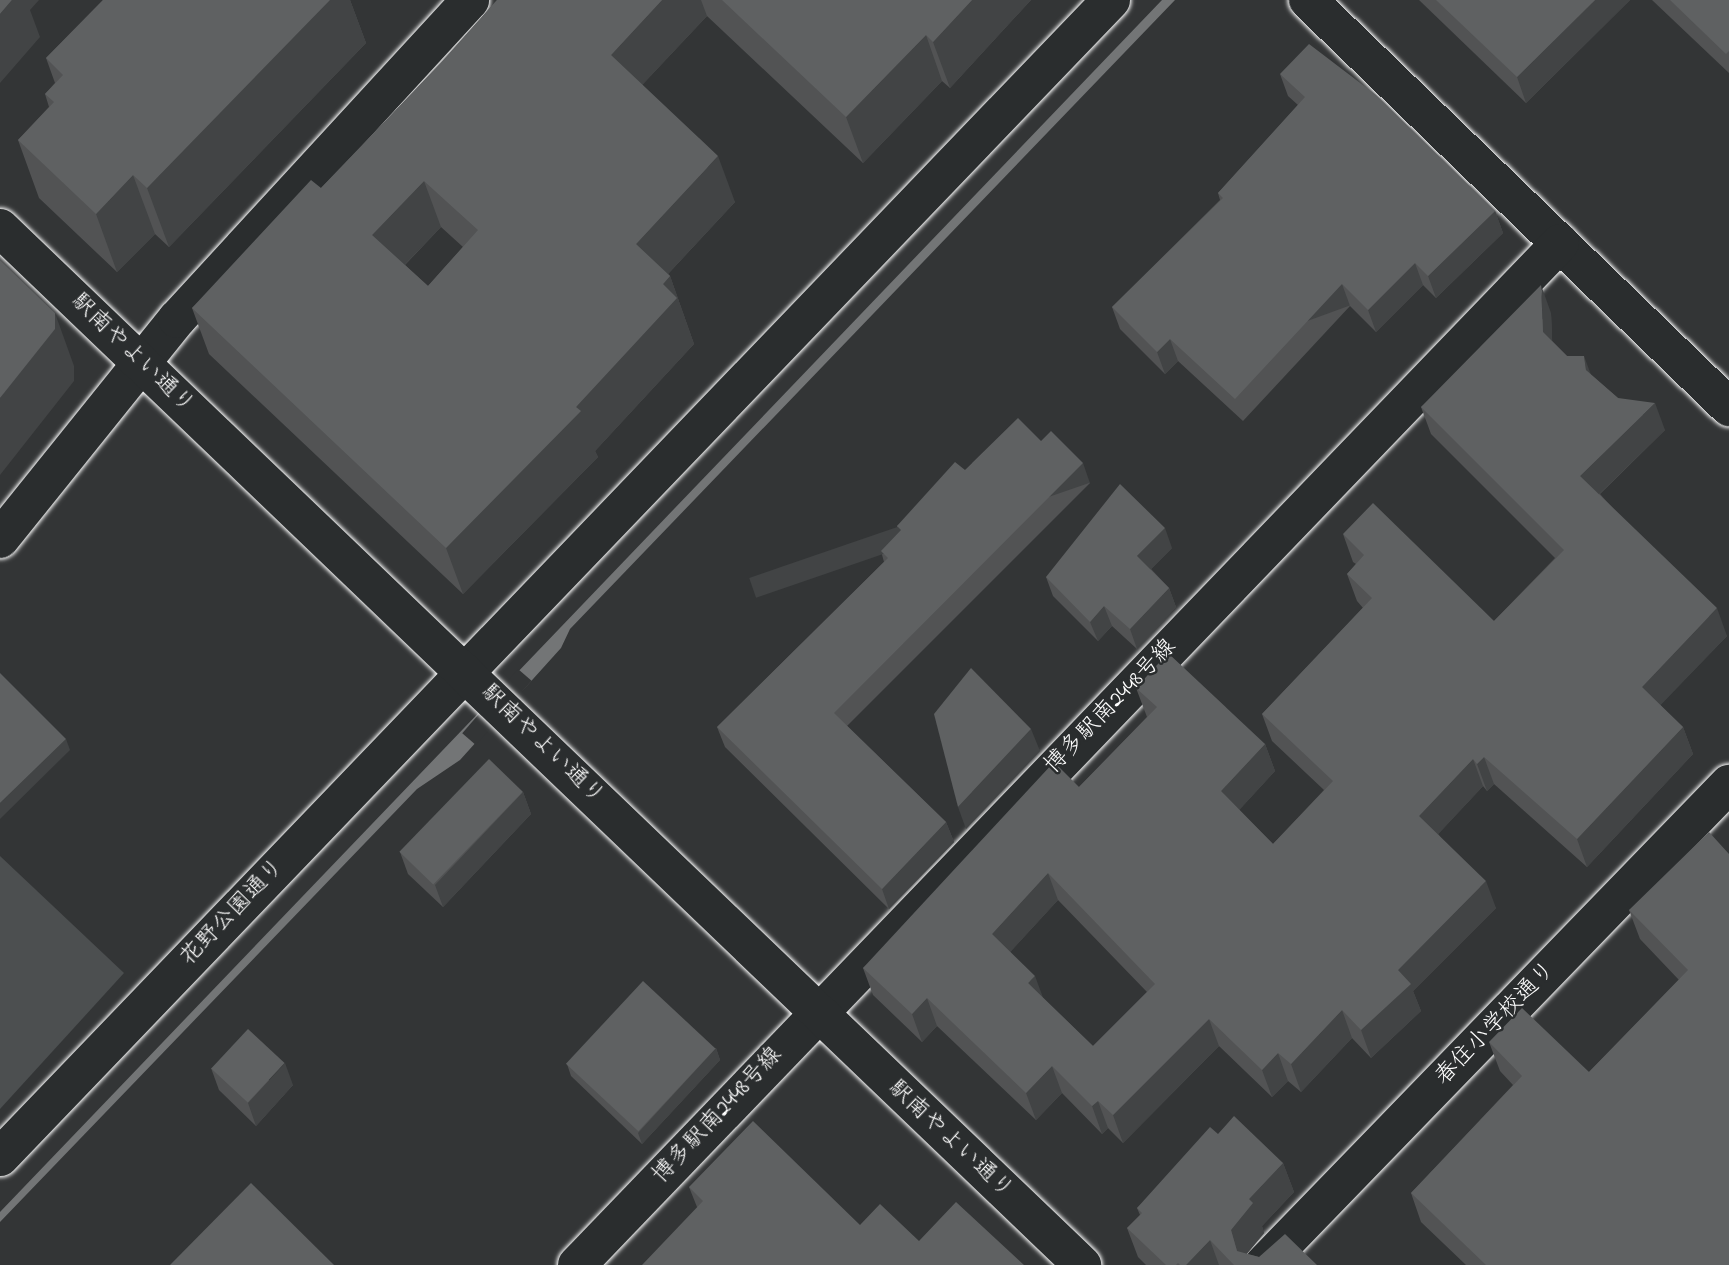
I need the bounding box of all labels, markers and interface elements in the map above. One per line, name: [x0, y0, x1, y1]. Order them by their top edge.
street label: 駅南やよい通り: [65, 288, 199, 420]
street label: 博多駅南2448号線: [1040, 634, 1182, 780]
street label: 駅南やよい通り: [475, 679, 609, 811]
street label: 花野公園通り: [175, 854, 291, 972]
street label: 春住小学校通り: [1430, 957, 1562, 1091]
street label: 博多駅南2448号線: [648, 1042, 788, 1190]
street label: 駅南やよい通り: [882, 1075, 1018, 1205]

